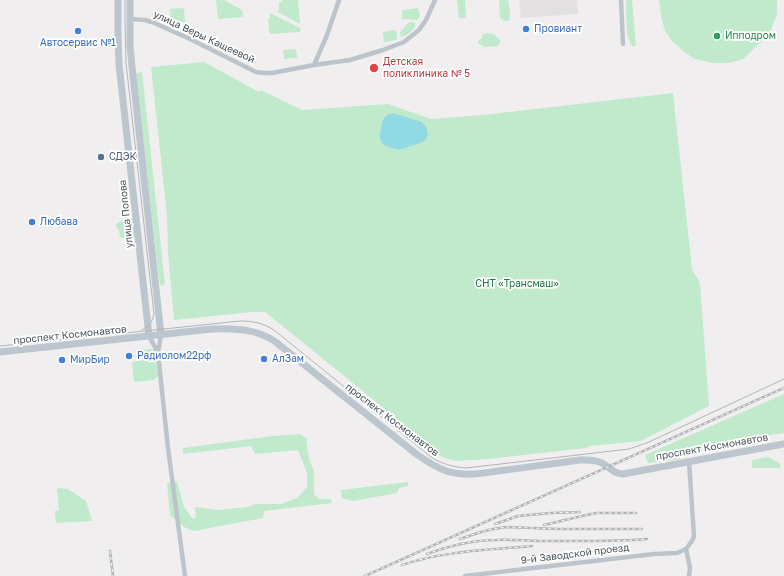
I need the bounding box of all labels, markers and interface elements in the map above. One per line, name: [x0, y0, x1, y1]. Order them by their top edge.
street label: улица Веры Кащеевой: [151, 8, 257, 66]
place label: Провиант: [534, 23, 582, 35]
marker: Провиант: [521, 24, 531, 34]
marker: Автосервис №1: [73, 26, 83, 36]
place label: Ипподром: [725, 30, 776, 42]
marker: Ипподром: [712, 31, 722, 41]
place label: Автосервис №1: [40, 37, 116, 49]
place label: Детская поликлиника № 5: [383, 56, 470, 80]
marker: Детская поликлиника № 5: [368, 62, 380, 74]
place label: СДЭК: [109, 151, 136, 163]
marker: СДЭК: [96, 152, 106, 162]
street label: улица Попова: [116, 179, 136, 249]
place label: Любава: [40, 216, 78, 228]
marker: Любава: [27, 217, 37, 227]
park label: СНТ «Трансмаш»: [475, 278, 559, 290]
street label: проспект Космонавтов: [13, 323, 127, 347]
place label: Радиолом22рф: [137, 350, 211, 362]
marker: Радиолом22рф: [124, 351, 134, 361]
place label: АлЗам: [272, 353, 304, 365]
place label: МирБир: [70, 354, 110, 366]
marker: АлЗам: [259, 354, 269, 364]
marker: МирБир: [57, 355, 67, 365]
street label: проспект Космонавтов: [343, 381, 441, 459]
street label: проспект Космонавтов: [655, 431, 769, 463]
street label: 9-й Заводской проезд: [520, 541, 630, 567]

